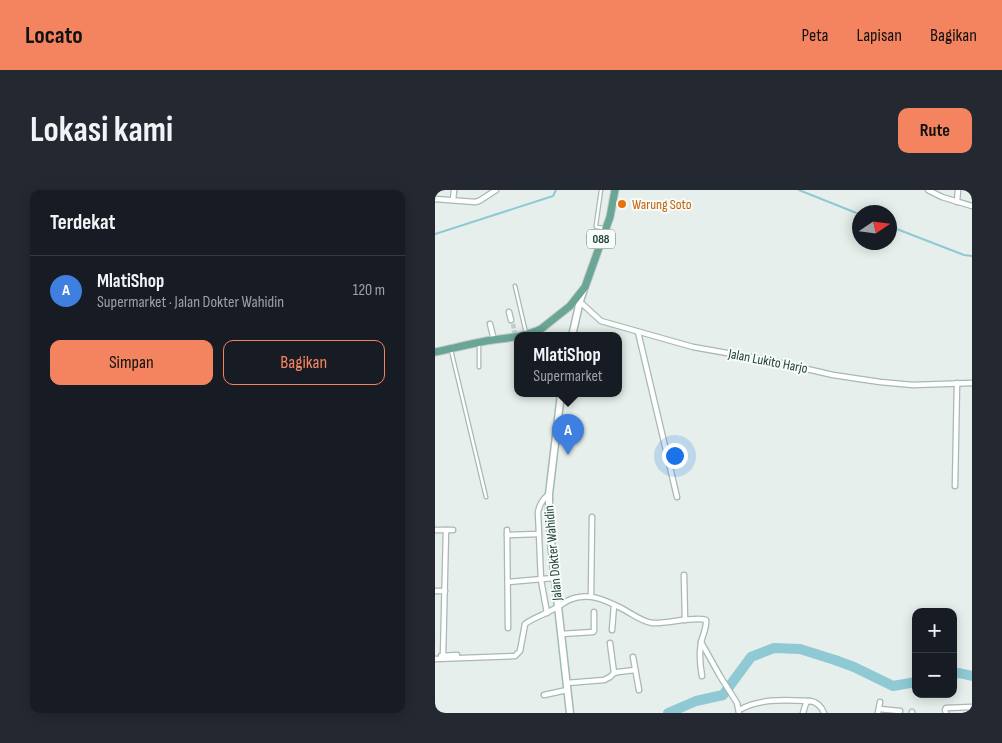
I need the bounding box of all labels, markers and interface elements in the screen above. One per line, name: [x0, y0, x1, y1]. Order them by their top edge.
text: Locato: [25, 21, 83, 50]
text: Peta: [801, 25, 829, 46]
text: Lapisan: [857, 25, 902, 46]
text: Bagikan: [930, 25, 977, 46]
button: Rute: [898, 108, 972, 153]
text: Lokasi kami: [30, 109, 173, 152]
place label: Warung Soto: [632, 196, 692, 213]
marker: Warung Soto: [616, 198, 628, 210]
north arrow: [852, 205, 897, 250]
text: Terdekat: [50, 210, 116, 235]
road number: 088: [587, 230, 615, 249]
text: MlatiShop: [97, 270, 164, 293]
text: A: [62, 281, 70, 300]
text: 120 m: [353, 281, 385, 300]
text: Supermarket · Jalan Dokter Wahidin: [97, 293, 284, 312]
popup: [514, 332, 622, 397]
button: Simpan: [50, 340, 213, 385]
button: Bagikan: [223, 340, 385, 385]
text: MlatiShop: [533, 344, 601, 367]
street label: Jalan Lukito Harjo: [726, 345, 809, 377]
text: Supermarket: [533, 367, 603, 386]
pin: A: [552, 414, 584, 455]
your location: [662, 443, 688, 469]
street label: Jalan Dokter Wahidin: [540, 505, 566, 602]
map controls: [912, 608, 957, 698]
button: +: [912, 608, 957, 653]
button: −: [912, 653, 957, 698]

